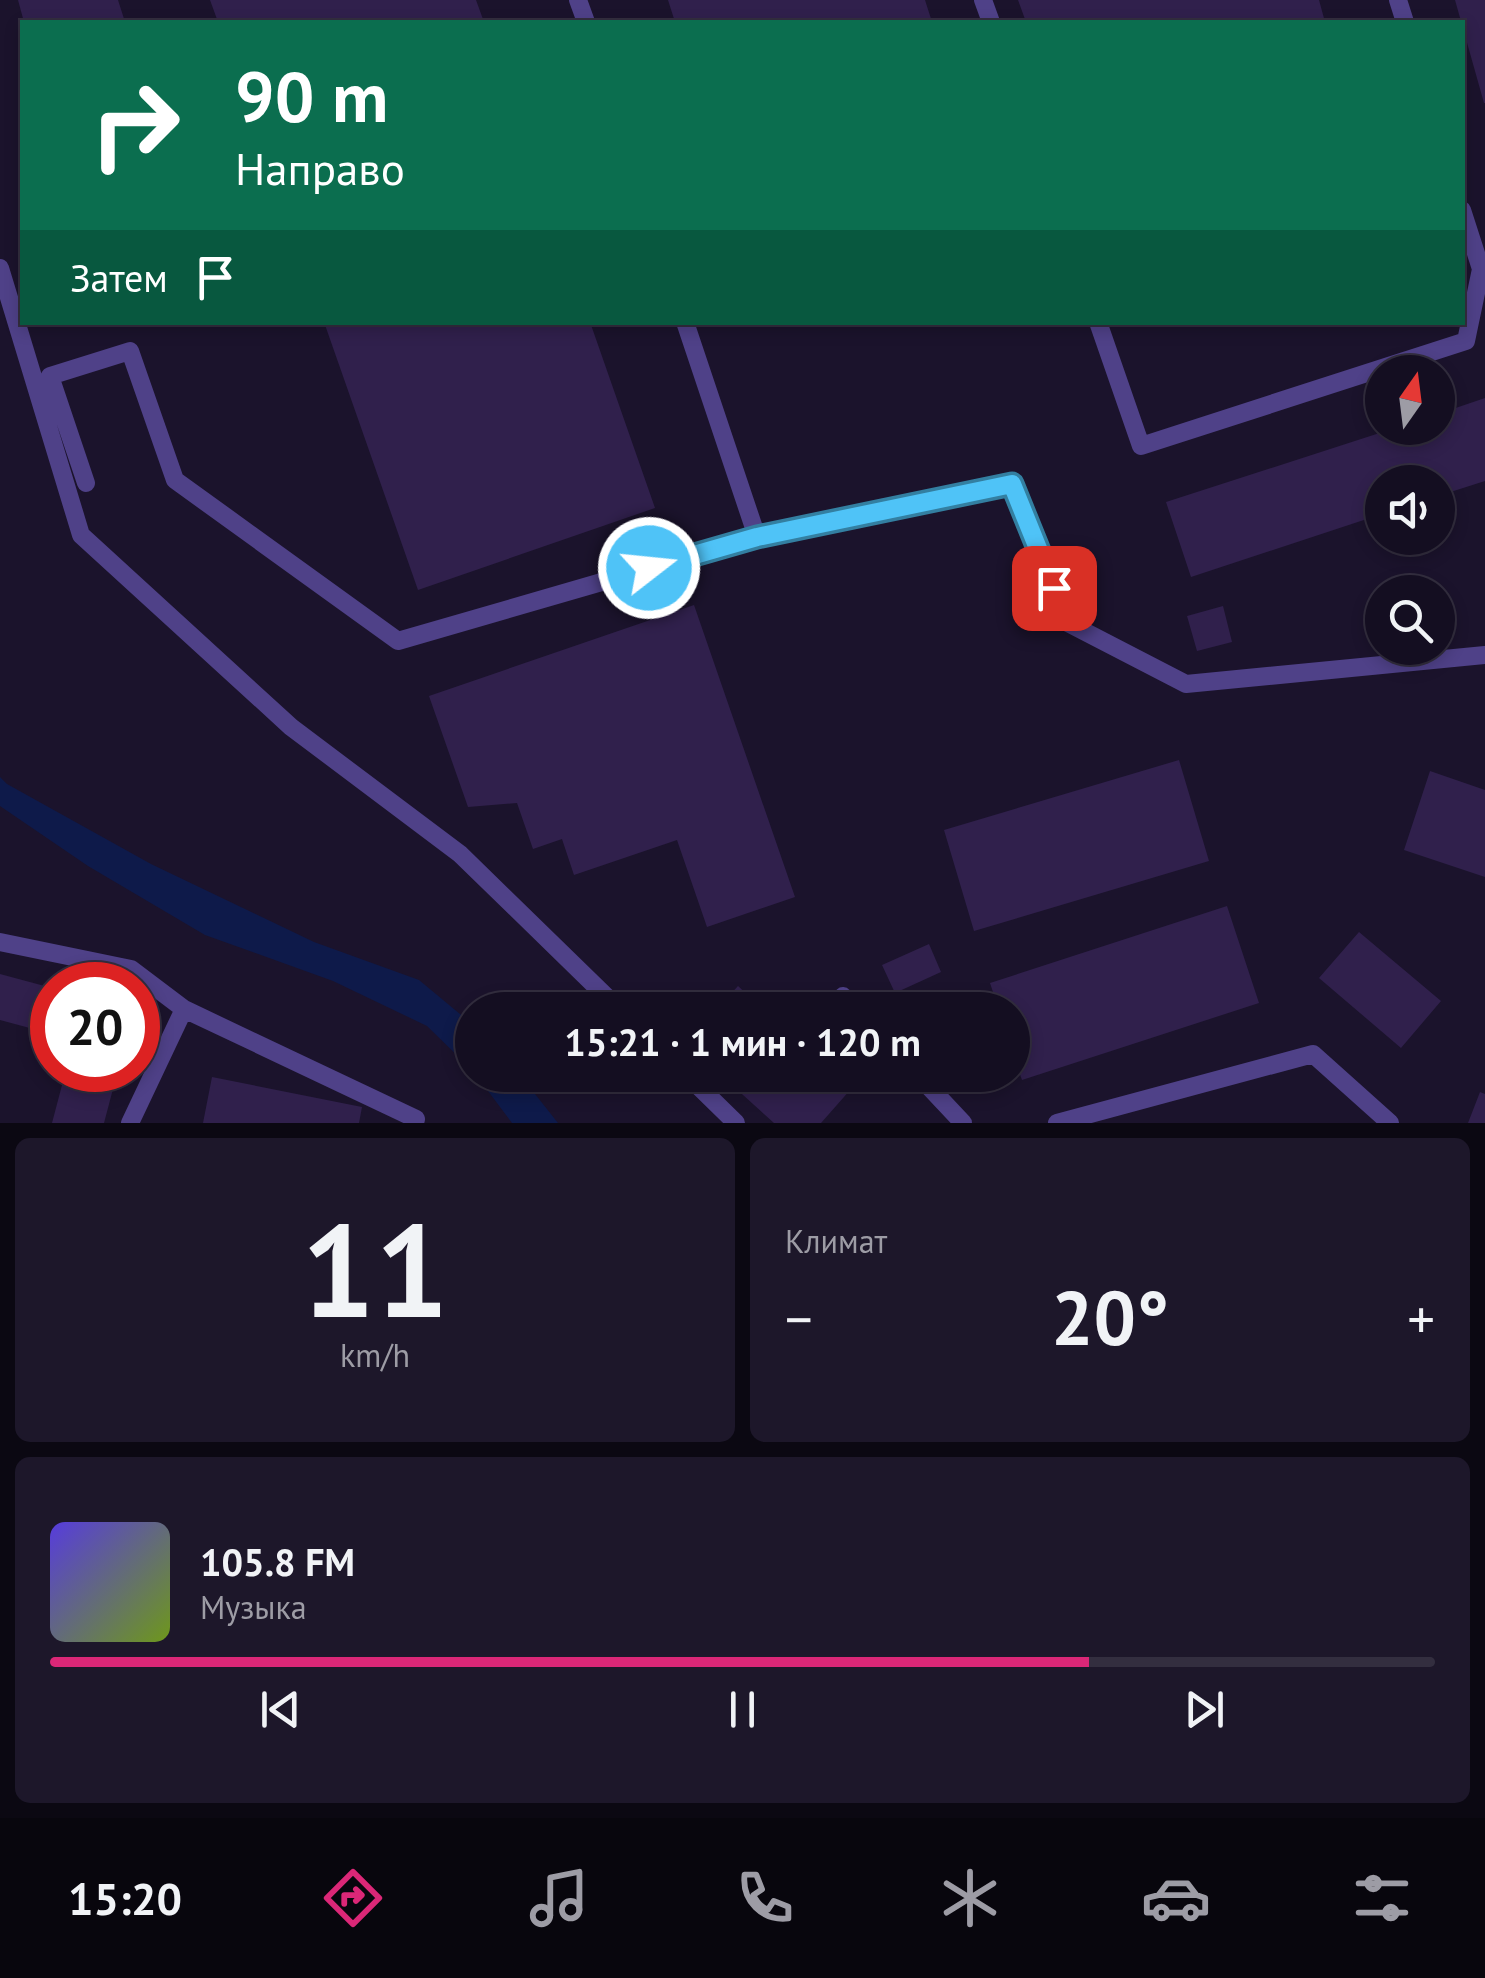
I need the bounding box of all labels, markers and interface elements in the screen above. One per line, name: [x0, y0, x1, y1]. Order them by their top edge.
text: 90 m: [235, 51, 388, 141]
icon: right: [70, 60, 200, 190]
text: Направо: [235, 139, 405, 197]
icon: arrive: [188, 250, 243, 305]
text: Затем: [70, 253, 168, 302]
north arrow: [1365, 355, 1455, 445]
map controls: [1365, 355, 1455, 665]
button: sound: [1365, 465, 1455, 555]
position arrow: [597, 516, 701, 620]
pin: [1012, 546, 1097, 631]
icon: arrive: [1027, 561, 1082, 616]
button: search: [1365, 575, 1455, 665]
speed limit sign: 20: [30, 962, 160, 1092]
text: 15:21 · 1 мин · 120 m: [564, 1017, 921, 1066]
text: 11: [301, 1185, 449, 1353]
text: Климат: [785, 1220, 887, 1262]
text: 20°: [1051, 1269, 1169, 1366]
text: −: [785, 1283, 813, 1354]
text: +: [1407, 1283, 1435, 1354]
text: km/h: [340, 1334, 410, 1376]
text: 105.8 FM: [200, 1537, 355, 1586]
text: Музыка: [200, 1586, 307, 1628]
icon: previous: [253, 1682, 308, 1737]
icon: pause: [715, 1682, 770, 1737]
icon: next: [1177, 1682, 1232, 1737]
icon: directions: [318, 1863, 388, 1933]
icon: music: [524, 1863, 594, 1933]
icon: phone: [730, 1863, 800, 1933]
icon: climate: [935, 1863, 1005, 1933]
icon: car: [1141, 1863, 1211, 1933]
icon: filters: [1347, 1863, 1417, 1933]
text: 15:20: [68, 1869, 182, 1927]

